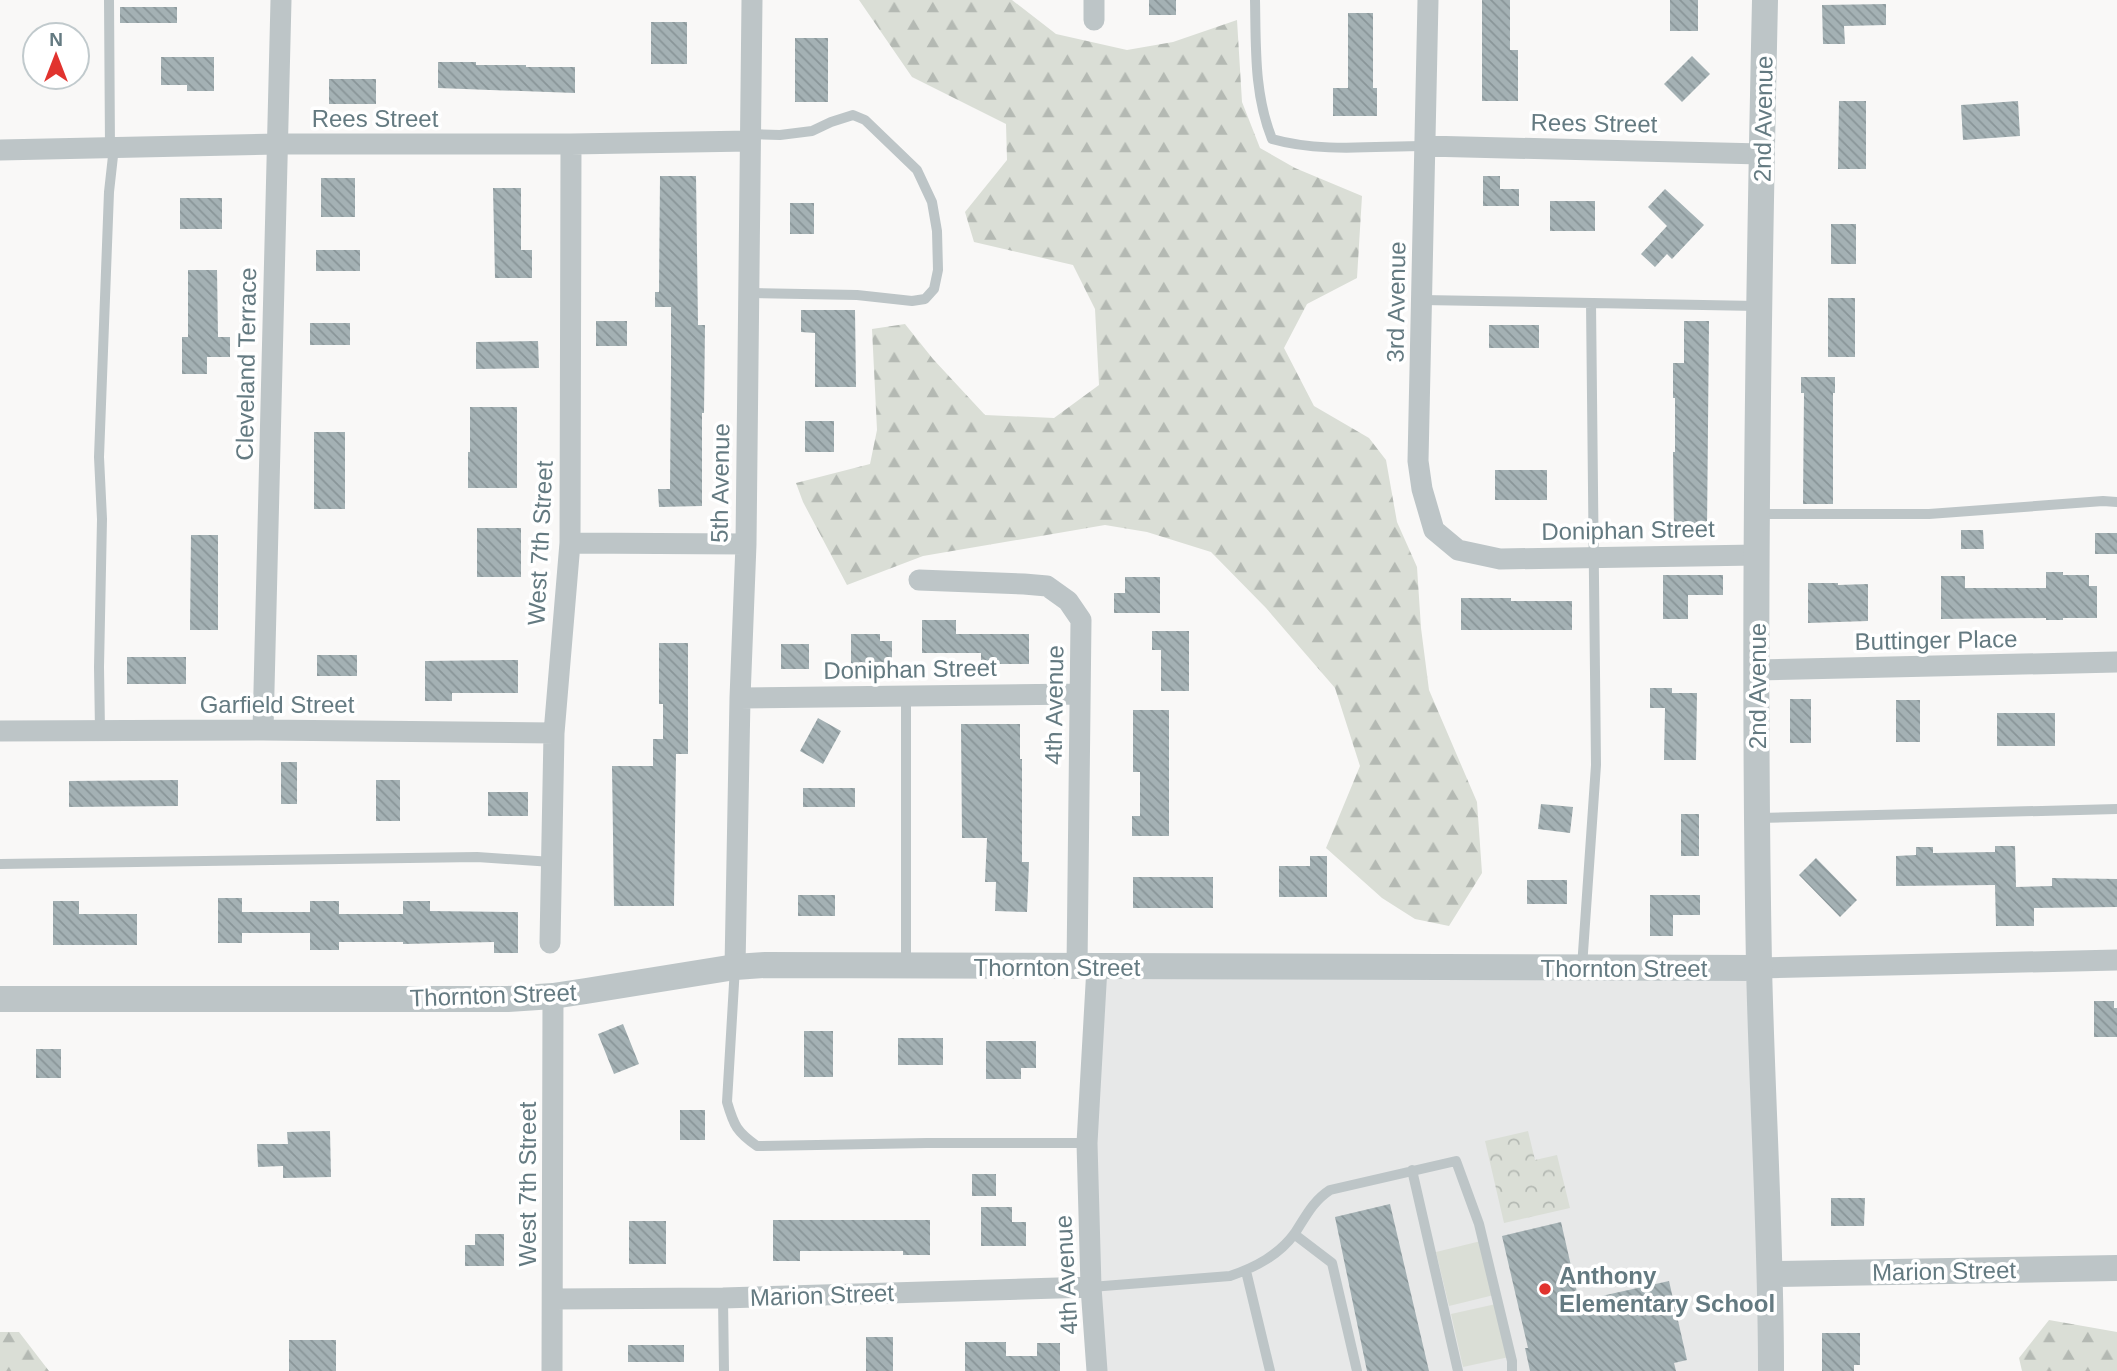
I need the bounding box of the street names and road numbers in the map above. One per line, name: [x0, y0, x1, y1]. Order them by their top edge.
street label: 2nd Avenue: [1748, 56, 1778, 182]
street label: Rees Street: [312, 105, 439, 132]
street label: Rees Street: [1530, 108, 1658, 138]
street label: 3rd Avenue: [1381, 241, 1411, 363]
street label: Cleveland Terrace: [231, 267, 261, 461]
street label: 5th Avenue: [705, 423, 735, 543]
street label: West 7th Street: [522, 460, 558, 626]
street label: Doniphan Street: [1541, 515, 1715, 545]
street label: 2nd Avenue: [1744, 623, 1771, 749]
street label: Buttinger Place: [1854, 625, 2018, 655]
street label: 4th Avenue: [1039, 645, 1069, 765]
street label: Doniphan Street: [823, 654, 997, 684]
street label: Garfield Street: [200, 691, 355, 718]
street label: Thornton Street: [974, 954, 1141, 981]
street label: Thornton Street: [1541, 955, 1708, 982]
street label: Thornton Street: [409, 979, 577, 1011]
street label: West 7th Street: [514, 1101, 541, 1266]
street label: 4th Avenue: [1049, 1215, 1083, 1335]
street label: Marion Street: [1872, 1256, 2017, 1286]
street label: Marion Street: [750, 1279, 895, 1311]

